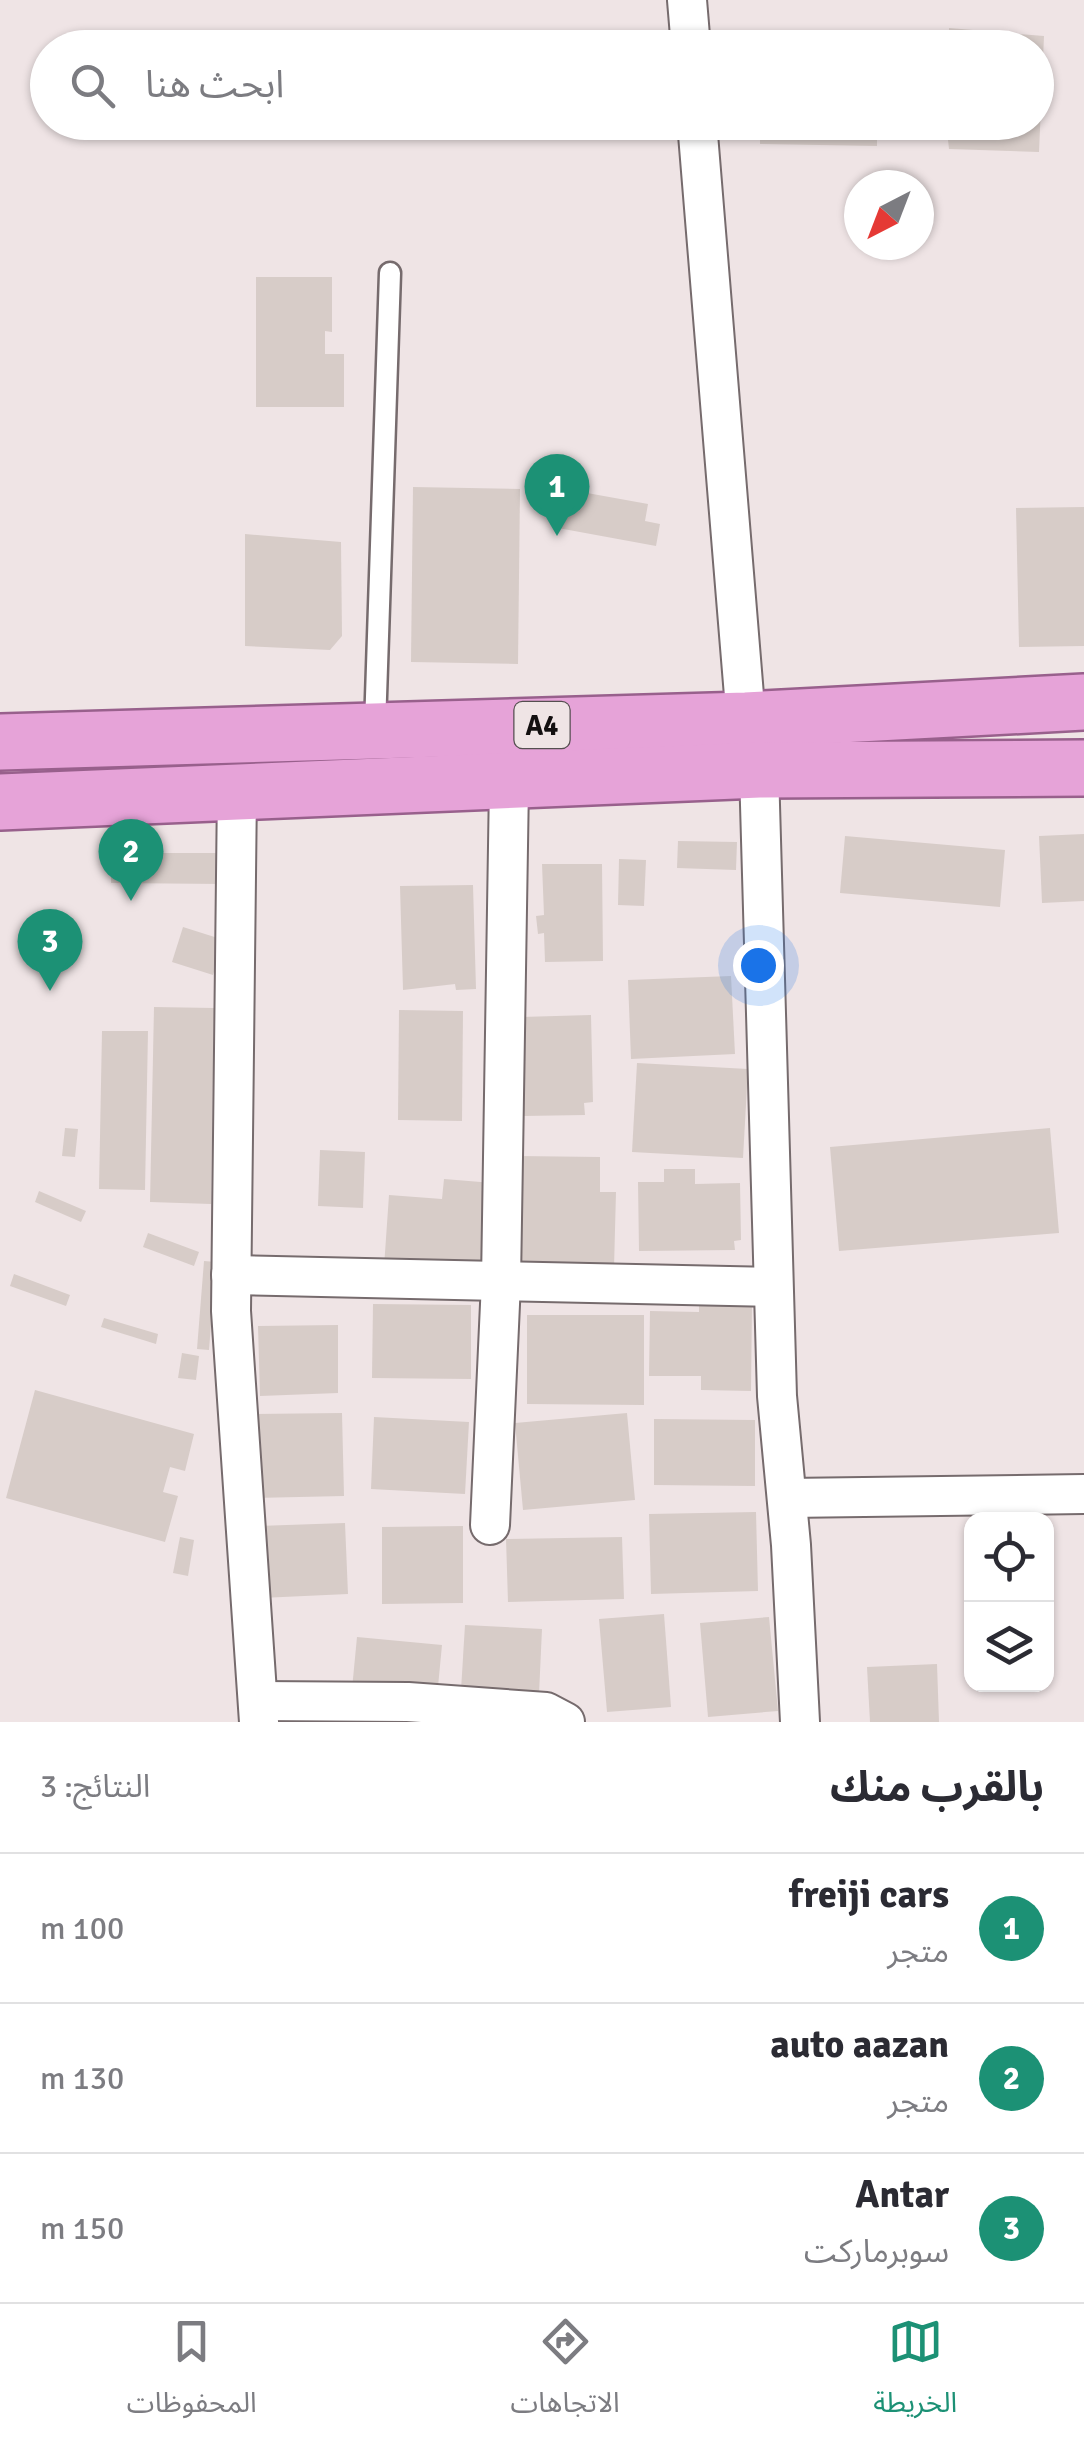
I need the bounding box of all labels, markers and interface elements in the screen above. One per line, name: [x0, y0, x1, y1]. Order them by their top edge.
search box: [30, 30, 1054, 140]
icon: search: [65, 58, 120, 113]
text: ابحث هنا: [145, 61, 284, 108]
north arrow: [844, 170, 934, 260]
pin: 1: [524, 454, 590, 536]
road number: A4: [514, 702, 570, 748]
pin: 2: [98, 818, 164, 901]
pin: 3: [18, 908, 82, 991]
your location: [733, 940, 784, 991]
map controls: [964, 1512, 1054, 1692]
button: locate: [964, 1512, 1054, 1602]
button: layers: [964, 1602, 1054, 1692]
text: بالقرب منك: [830, 1762, 1044, 1813]
text: النتائج: 3: [40, 1767, 150, 1806]
text: freiji cars: [789, 1871, 949, 1918]
text: 100 m: [40, 1909, 124, 1948]
text: 1: [1003, 1909, 1020, 1948]
text: متجر: [887, 1932, 949, 1971]
text: auto aazan: [770, 2021, 949, 2068]
text: 130 m: [40, 2059, 124, 2098]
text: 2: [1003, 2059, 1020, 2098]
text: متجر: [887, 2082, 949, 2121]
text: Antar: [855, 2171, 949, 2218]
text: 150 m: [40, 2209, 124, 2248]
text: 3: [1003, 2209, 1020, 2248]
text: سوبرماركت: [804, 2232, 949, 2271]
tab: المحفوظات: [127, 2314, 257, 2433]
tab: الاتجاهات: [510, 2314, 620, 2433]
tab: الخريطة: [873, 2314, 957, 2433]

